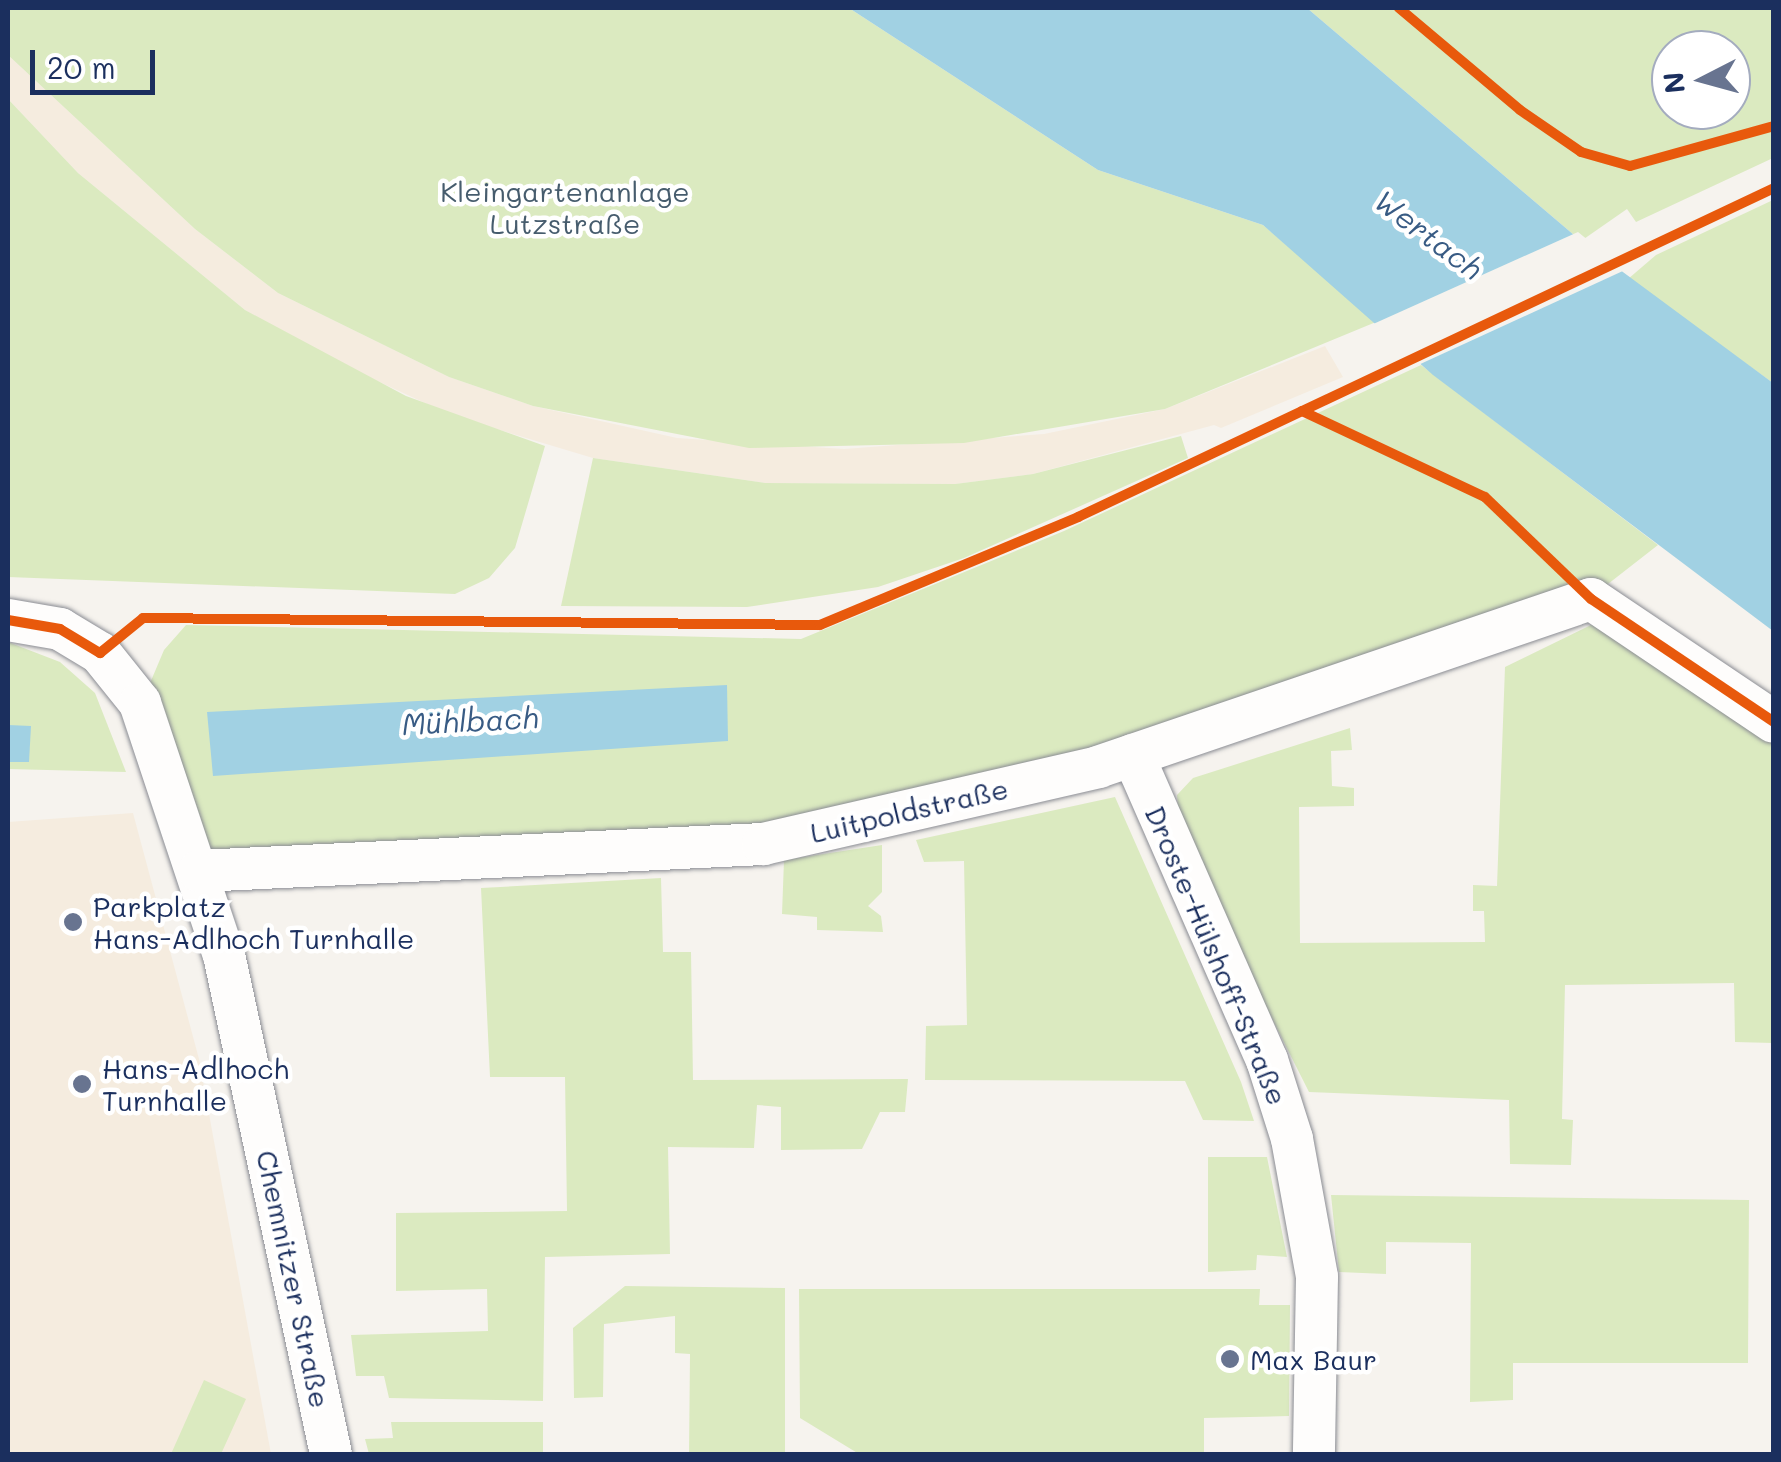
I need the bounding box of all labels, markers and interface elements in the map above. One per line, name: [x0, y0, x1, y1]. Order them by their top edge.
scale bar: [35, 30, 160, 92]
north arrow: [1651, 30, 1751, 130]
text: 20 m: [47, 47, 116, 87]
text: N: [1654, 70, 1692, 95]
park label: Kleingartenanlage Lutzstraße: [440, 174, 690, 240]
water label: Wertach: [1368, 182, 1490, 286]
water label: Mühlbach: [401, 698, 539, 742]
street label: Luitpoldstraße: [807, 771, 1011, 849]
street label: Droste-Hülshoff-Straße: [1139, 800, 1295, 1110]
place label: Parkplatz Hans-Adlhoch Turnhalle: [93, 889, 414, 955]
marker: Parkplatz Hans-Adlhoch Turnhalle: [62, 911, 84, 933]
place label: Hans-Adlhoch Turnhalle: [102, 1051, 289, 1117]
marker: Hans-Adlhoch Turnhalle: [71, 1073, 93, 1095]
street label: Chemnitzer Straße: [250, 1147, 338, 1411]
place label: Max Baur: [1250, 1342, 1377, 1376]
marker: Max Baur: [1219, 1348, 1241, 1370]

